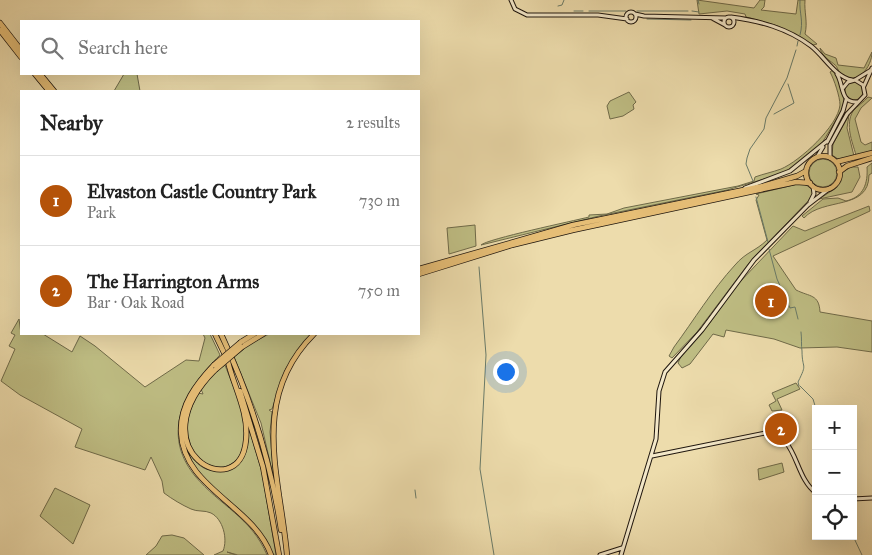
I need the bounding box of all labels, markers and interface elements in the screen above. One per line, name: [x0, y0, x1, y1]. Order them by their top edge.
search box: [20, 20, 420, 75]
icon: search: [38, 34, 66, 62]
text: Search here: [78, 36, 168, 59]
text: Nearby: [40, 110, 103, 136]
text: 2 results: [346, 113, 400, 132]
text: Elvaston Castle Country Park: [87, 180, 316, 203]
text: 1: [53, 191, 59, 210]
text: 730 m: [359, 191, 400, 210]
text: Park: [87, 203, 116, 222]
text: The Harrington Arms: [87, 270, 259, 293]
text: 2: [52, 281, 60, 300]
text: 750 m: [358, 281, 400, 300]
pin: 1: [755, 282, 787, 320]
text: Bar · Oak Road: [87, 293, 185, 312]
your location: [493, 359, 519, 385]
map controls: [812, 405, 857, 540]
button: +: [812, 405, 857, 450]
pin: 2: [765, 410, 797, 448]
button: −: [812, 450, 857, 495]
button: locate: [812, 495, 857, 540]

